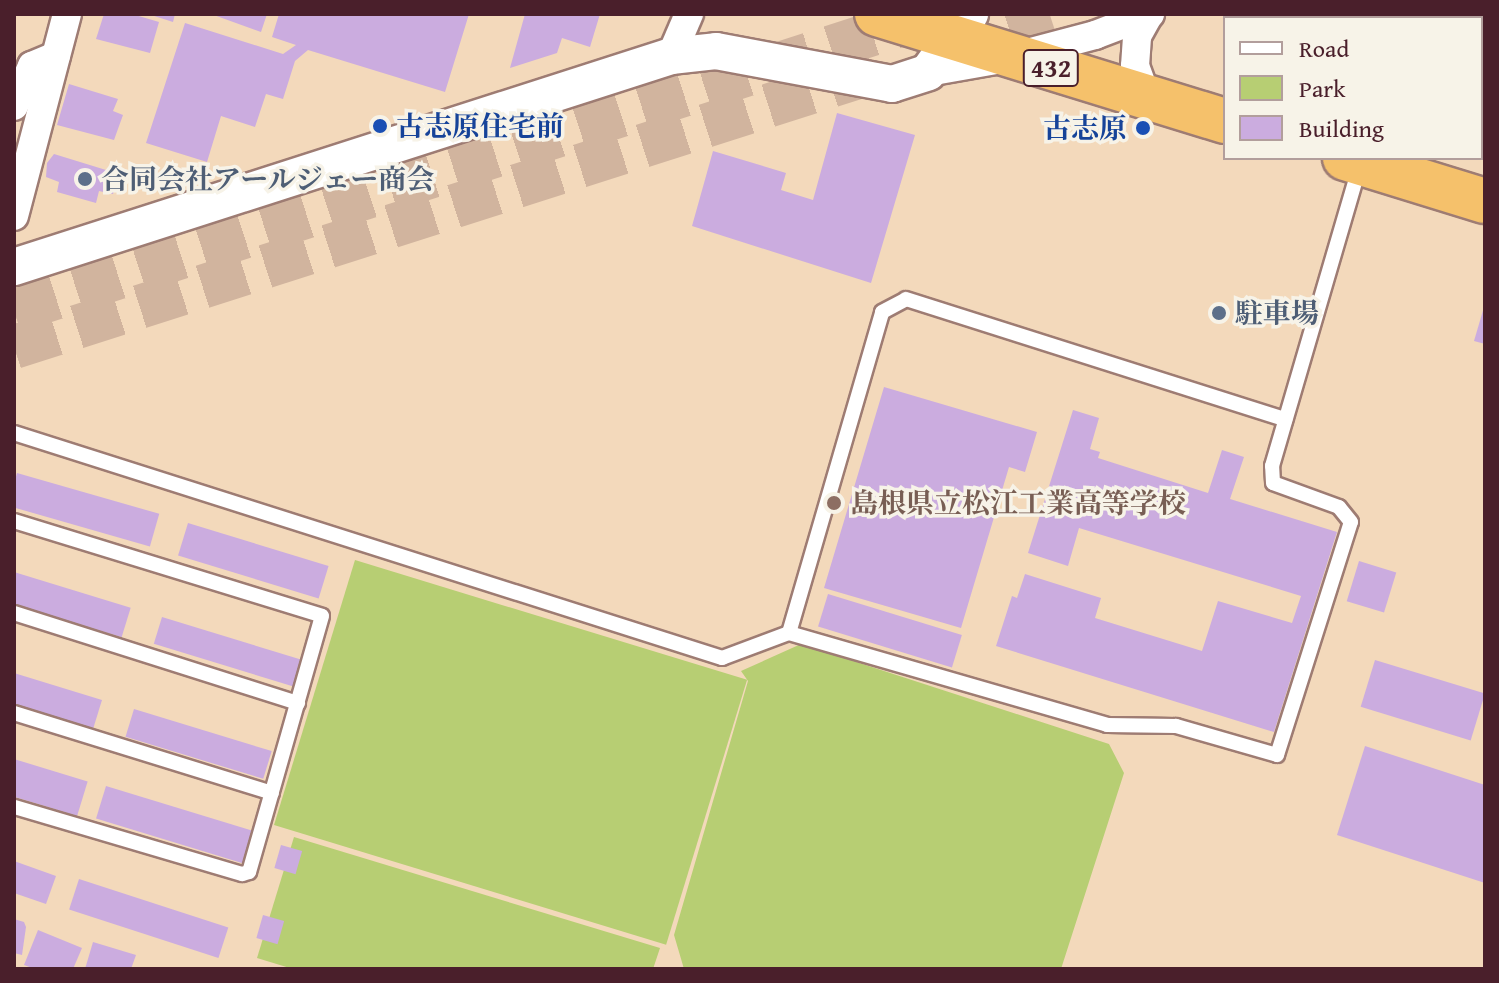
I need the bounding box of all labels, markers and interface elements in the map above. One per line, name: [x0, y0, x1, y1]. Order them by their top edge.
legend: [1223, 16, 1483, 160]
text: Road: [1299, 31, 1349, 66]
road number: 432: [1021, 46, 1081, 90]
text: Park: [1299, 71, 1345, 106]
place label: 古志原住宅前: [396, 109, 564, 143]
place label: 古志原: [1043, 111, 1127, 145]
text: Building: [1299, 111, 1384, 146]
marker: 古志原住宅前: [371, 117, 389, 135]
marker: 古志原: [1134, 119, 1152, 137]
place label: 合同会社アールジェー商会: [101, 162, 436, 196]
marker: 合同会社アールジェー商会: [76, 170, 94, 188]
place label: 駐車場: [1235, 296, 1319, 330]
marker: 駐車場: [1210, 304, 1228, 322]
place label: 島根県立松江工業高等学校: [850, 486, 1186, 520]
marker: 島根県立松江工業高等学校: [825, 494, 843, 512]

